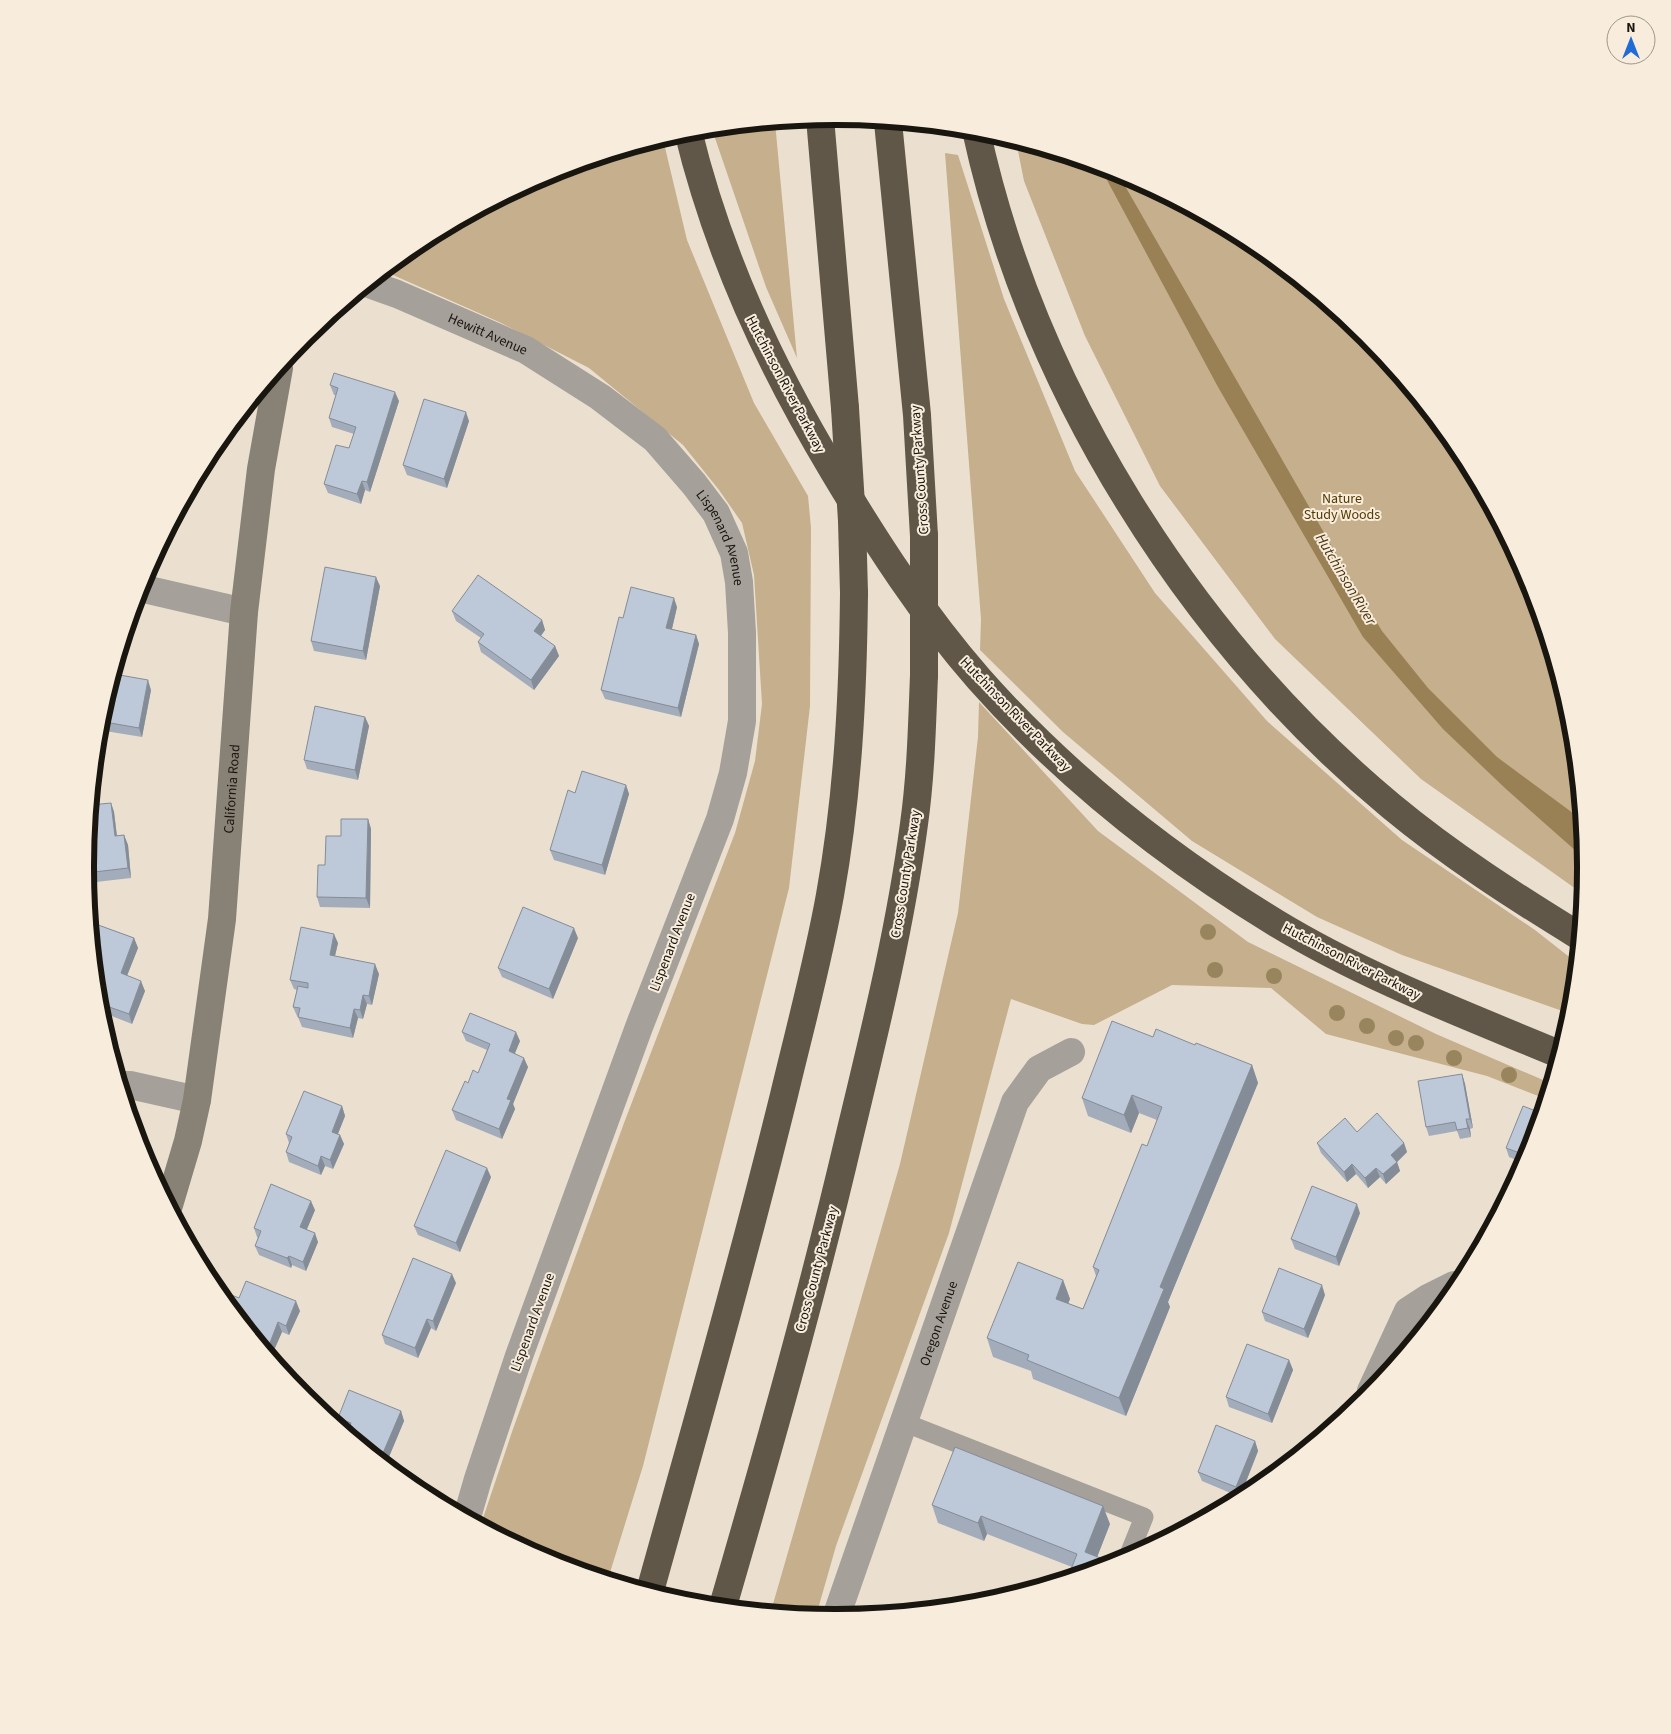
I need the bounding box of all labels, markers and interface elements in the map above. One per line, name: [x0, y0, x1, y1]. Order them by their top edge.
north arrow: [1606, 15, 1656, 65]
text: N: [1626, 18, 1636, 38]
street label: Hewitt Avenue: [445, 308, 531, 361]
street label: Hutchinson River Parkway: [740, 312, 830, 457]
street label: Cross County Parkway: [905, 404, 934, 535]
street label: Lispenard Avenue: [691, 486, 748, 586]
park label: Nature Study Woods: [1304, 489, 1380, 525]
water label: Hutchinson River: [1310, 530, 1382, 630]
street label: Hutchinson River Parkway: [955, 653, 1076, 777]
street label: California Road: [219, 743, 246, 834]
street label: Cross County Parkway: [886, 808, 926, 940]
street label: Lispenard Avenue: [645, 890, 701, 994]
street label: Hutchinson River Parkway: [1279, 918, 1424, 1006]
street label: Cross County Parkway: [791, 1204, 843, 1334]
street label: Lispenard Avenue: [506, 1270, 560, 1375]
street label: Oregon Avenue: [915, 1278, 963, 1369]

